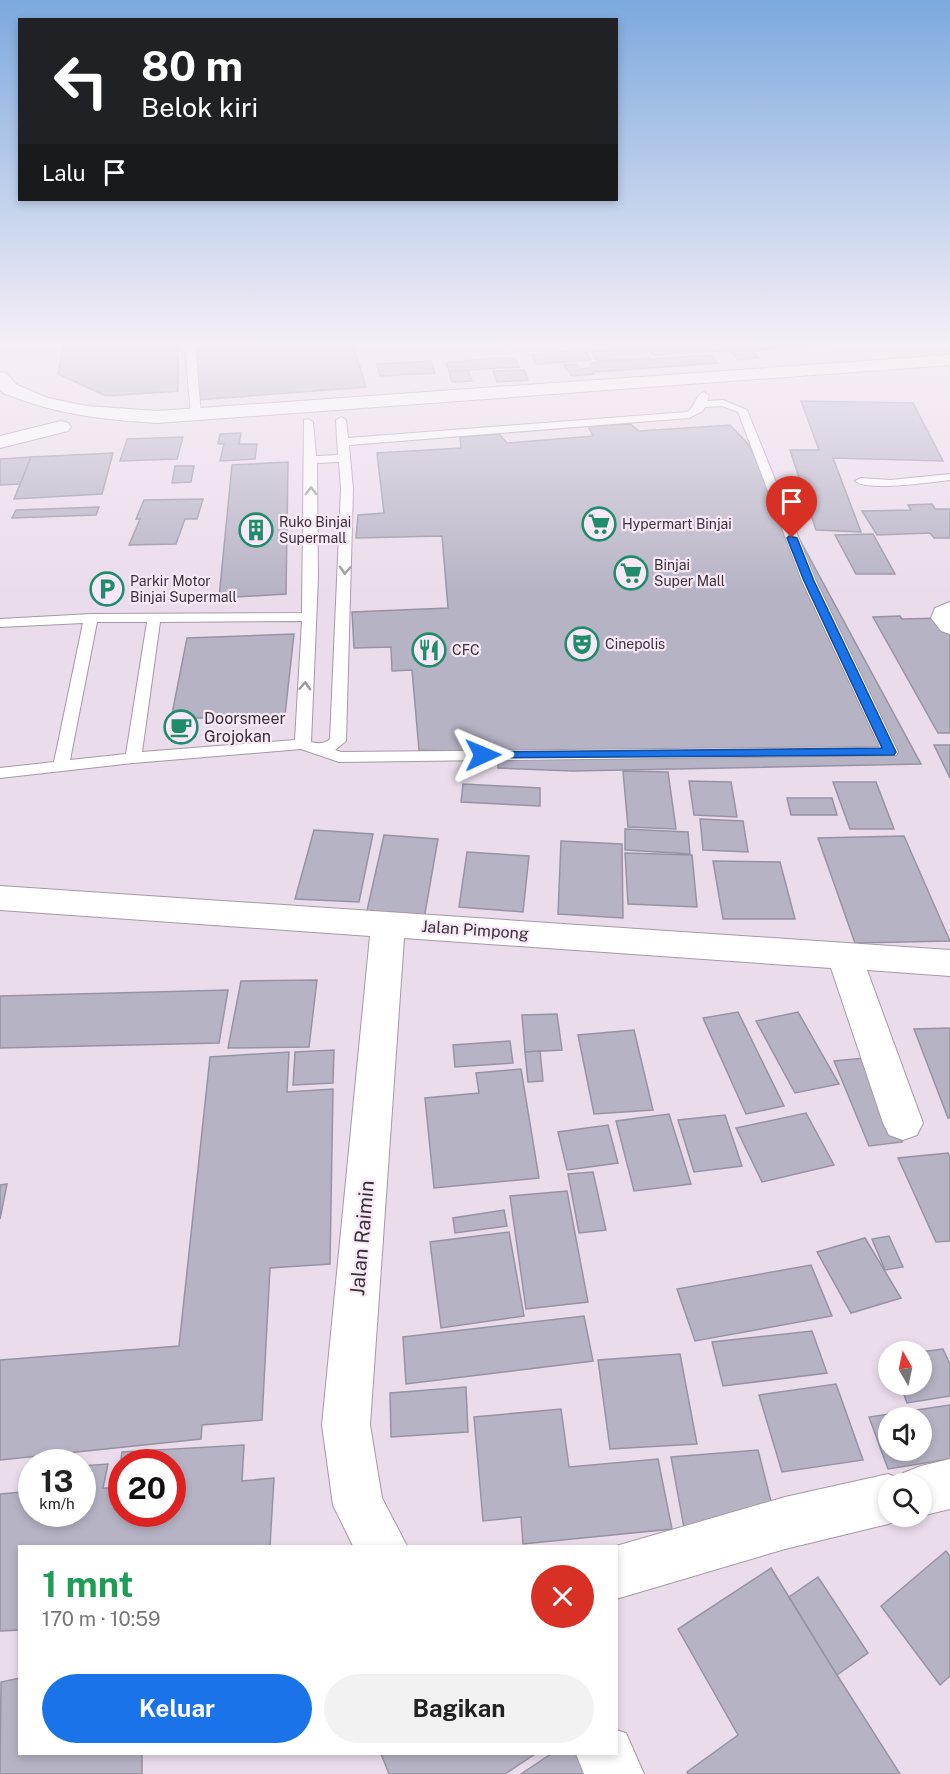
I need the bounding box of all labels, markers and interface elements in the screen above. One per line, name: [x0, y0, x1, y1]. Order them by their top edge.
text: 80 m: [141, 41, 243, 90]
icon: left: [42, 42, 120, 120]
text: Belok kiri: [141, 91, 258, 123]
icon: arrive: [98, 156, 131, 189]
text: Lalu: [42, 160, 86, 186]
pin: [766, 476, 817, 538]
icon: arrive: [775, 485, 808, 518]
one-way arrow: [305, 486, 317, 495]
supermarket icon: Hypermart Binjai: [581, 506, 617, 542]
building icon: Ruko Binjai Supermall: [238, 512, 274, 548]
place label: Ruko Binjai Supermall: [279, 514, 351, 546]
place label: Hypermart Binjai: [622, 516, 732, 532]
supermarket icon: Binjai Super Mall: [613, 555, 649, 591]
place label: Binjai Super Mall: [654, 557, 725, 589]
one-way arrow: [338, 565, 351, 574]
parking icon: Parkir Motor Binjai Supermall: [89, 571, 125, 607]
place label: Parkir Motor Binjai Supermall: [130, 573, 237, 605]
theatre icon: Cinepolis: [564, 626, 600, 662]
restaurant icon: CFC: [411, 632, 447, 668]
place label: Cinepolis: [605, 636, 665, 652]
place label: CFC: [452, 642, 480, 658]
one-way arrow: [299, 681, 312, 690]
cafe icon: Doorsmeer Grojokan: [163, 709, 199, 745]
place label: Doorsmeer Grojokan: [204, 709, 286, 746]
position arrow: [451, 723, 515, 787]
street label: Jalan Pimpong: [421, 917, 529, 943]
street label: Jalan Raimin: [345, 1179, 379, 1297]
north arrow: [878, 1341, 932, 1395]
map controls: [878, 1341, 932, 1527]
button: sound: [878, 1407, 932, 1461]
speed limit sign: 20: [108, 1449, 186, 1527]
text: 13: [41, 1463, 73, 1499]
button: search: [878, 1473, 932, 1527]
text: km/h: [39, 1495, 75, 1512]
text: 1 mnt: [42, 1563, 133, 1605]
button: close: [531, 1565, 594, 1628]
text: 170 m · 10:59: [42, 1607, 161, 1631]
button: Keluar: [42, 1674, 312, 1743]
button: Bagikan: [324, 1674, 594, 1743]

